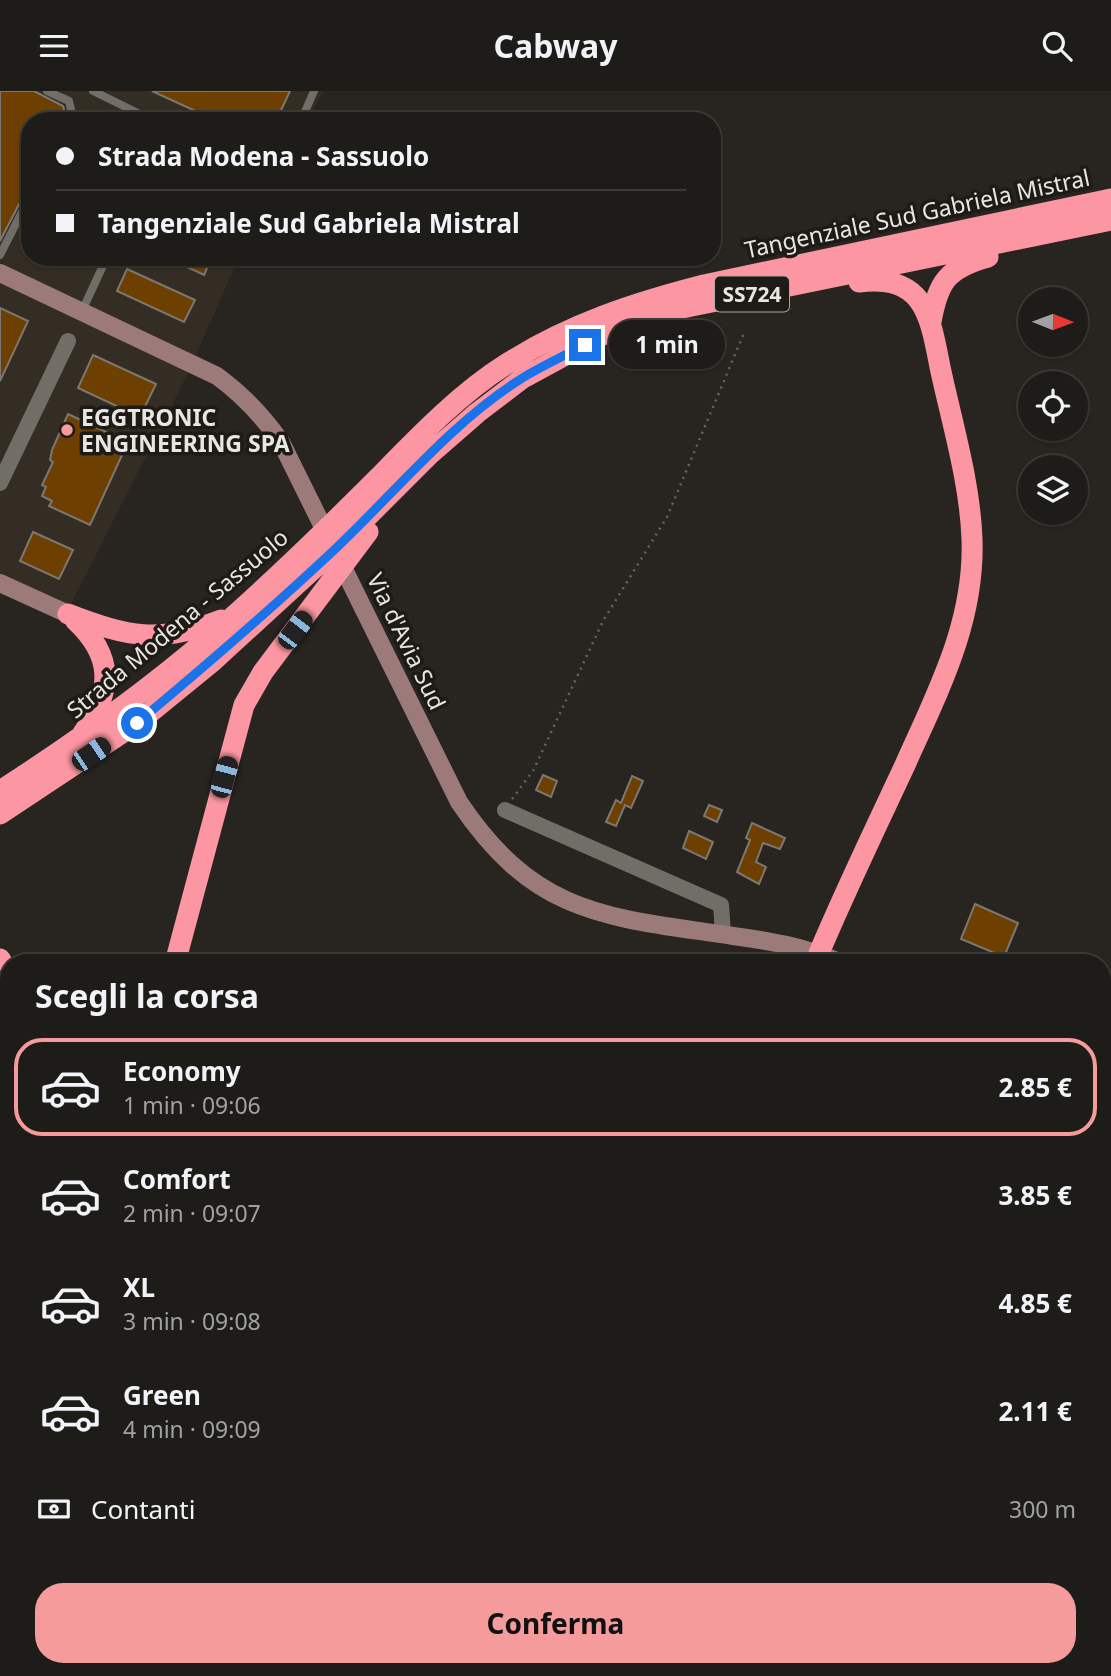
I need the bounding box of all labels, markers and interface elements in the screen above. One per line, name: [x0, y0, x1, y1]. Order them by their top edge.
text: Cabway: [493, 24, 618, 67]
icon: menu: [35, 27, 73, 65]
icon: search: [1038, 27, 1076, 65]
text: Strada Modena - Sassuolo: [98, 138, 429, 174]
street label: Tangenziale Sud Gabriela Mistral: [742, 161, 1092, 265]
text: Tangenziale Sud Gabriela Mistral: [98, 205, 520, 241]
road number: SS724: [715, 277, 789, 311]
north arrow: [1018, 287, 1088, 357]
map controls: [1018, 287, 1088, 525]
callout: 1 min: [610, 321, 725, 369]
text: 1 min: [635, 328, 699, 360]
route end: [569, 329, 601, 361]
button: locate: [1018, 371, 1088, 441]
place label: EGGTRONIC ENGINEERING SPA: [81, 401, 290, 459]
marker: EGGTRONIC ENGINEERING SPA: [59, 422, 75, 438]
button: layers: [1018, 455, 1088, 525]
street label: Strada Modena - Sassuolo: [60, 521, 294, 725]
street label: Via d'Avia Sud: [360, 567, 454, 715]
car: [274, 607, 317, 653]
route start: [121, 707, 153, 739]
car: [68, 734, 115, 774]
car: [209, 754, 240, 800]
text: Scegli la corsa: [35, 974, 259, 1017]
text: Economy: [123, 1053, 241, 1089]
icon: car: [39, 1056, 102, 1119]
text: 2.85 €: [998, 1069, 1072, 1105]
text: 1 min · 09:06: [123, 1089, 261, 1121]
text: Comfort: [123, 1161, 231, 1197]
icon: car: [39, 1164, 102, 1227]
text: 3.85 €: [998, 1177, 1072, 1213]
text: 2 min · 09:07: [123, 1197, 261, 1229]
text: XL: [123, 1269, 155, 1305]
icon: car: [39, 1272, 102, 1335]
text: 4.85 €: [998, 1285, 1072, 1321]
text: 3 min · 09:08: [123, 1305, 261, 1337]
text: Green: [123, 1377, 201, 1413]
icon: car: [39, 1380, 102, 1443]
text: 2.11 €: [998, 1393, 1072, 1429]
text: 4 min · 09:09: [123, 1413, 261, 1445]
icon: cash: [35, 1490, 73, 1528]
text: Contanti: [91, 1491, 195, 1527]
text: 300 m: [1009, 1493, 1076, 1525]
button: Conferma: [35, 1583, 1076, 1663]

